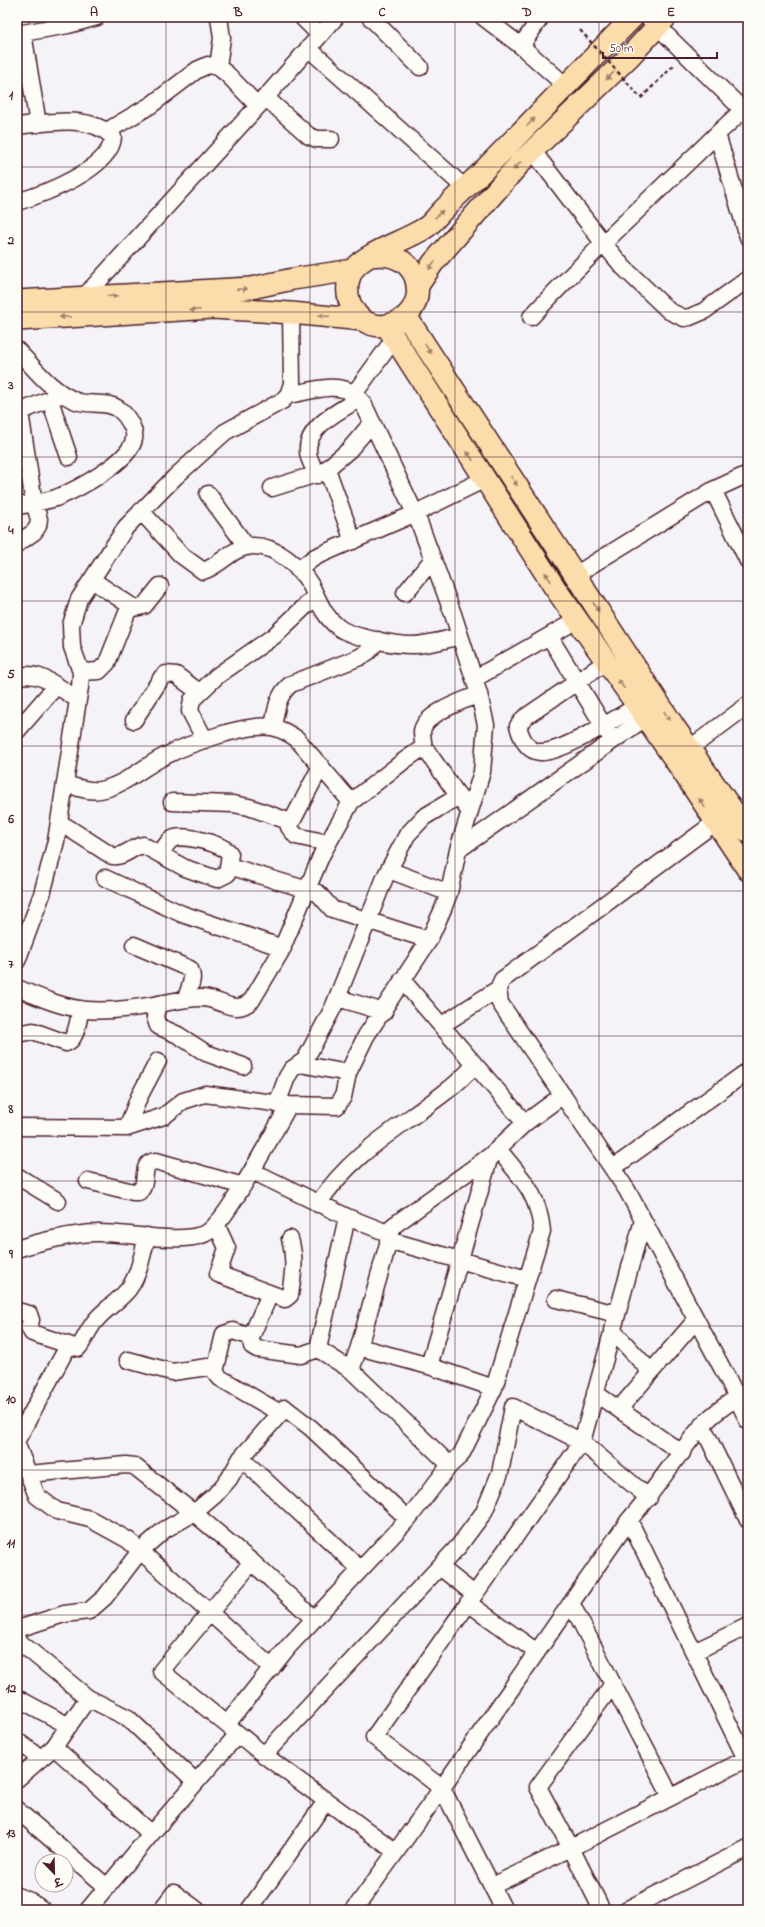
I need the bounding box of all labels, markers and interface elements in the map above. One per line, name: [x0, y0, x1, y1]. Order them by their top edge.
text: A: [90, 3, 98, 22]
text: B: [233, 3, 243, 22]
text: C: [378, 3, 386, 22]
text: D: [521, 3, 532, 22]
text: E: [667, 3, 675, 22]
scale bar: [603, 34, 717, 60]
text: 50 m: [609, 40, 633, 58]
one-way arrow: [605, 71, 615, 81]
text: 1: [9, 86, 14, 105]
one-way arrow: [526, 117, 535, 127]
one-way arrow: [513, 161, 522, 172]
one-way arrow: [434, 209, 444, 219]
text: 2: [7, 231, 15, 250]
one-way arrow: [428, 259, 436, 270]
one-way arrow: [236, 285, 248, 292]
one-way arrow: [106, 292, 118, 299]
one-way arrow: [189, 306, 201, 313]
one-way arrow: [318, 313, 330, 320]
one-way arrow: [59, 314, 71, 321]
one-way arrow: [424, 343, 431, 354]
text: 3: [7, 376, 14, 395]
one-way arrow: [466, 451, 474, 461]
one-way arrow: [510, 476, 518, 486]
text: 4: [7, 521, 14, 540]
one-way arrow: [544, 572, 552, 582]
one-way arrow: [593, 602, 600, 613]
text: 5: [7, 665, 15, 684]
one-way arrow: [617, 679, 625, 689]
one-way arrow: [664, 711, 671, 722]
one-way arrow: [699, 797, 706, 809]
text: 6: [7, 810, 14, 829]
text: 7: [8, 955, 14, 974]
text: 8: [8, 1100, 14, 1119]
text: 9: [8, 1245, 14, 1264]
text: 10: [6, 1390, 16, 1409]
text: 11: [7, 1534, 16, 1553]
text: 12: [6, 1679, 17, 1698]
text: 13: [6, 1824, 16, 1843]
north arrow: [34, 1853, 74, 1893]
text: उ: [49, 1872, 65, 1891]

